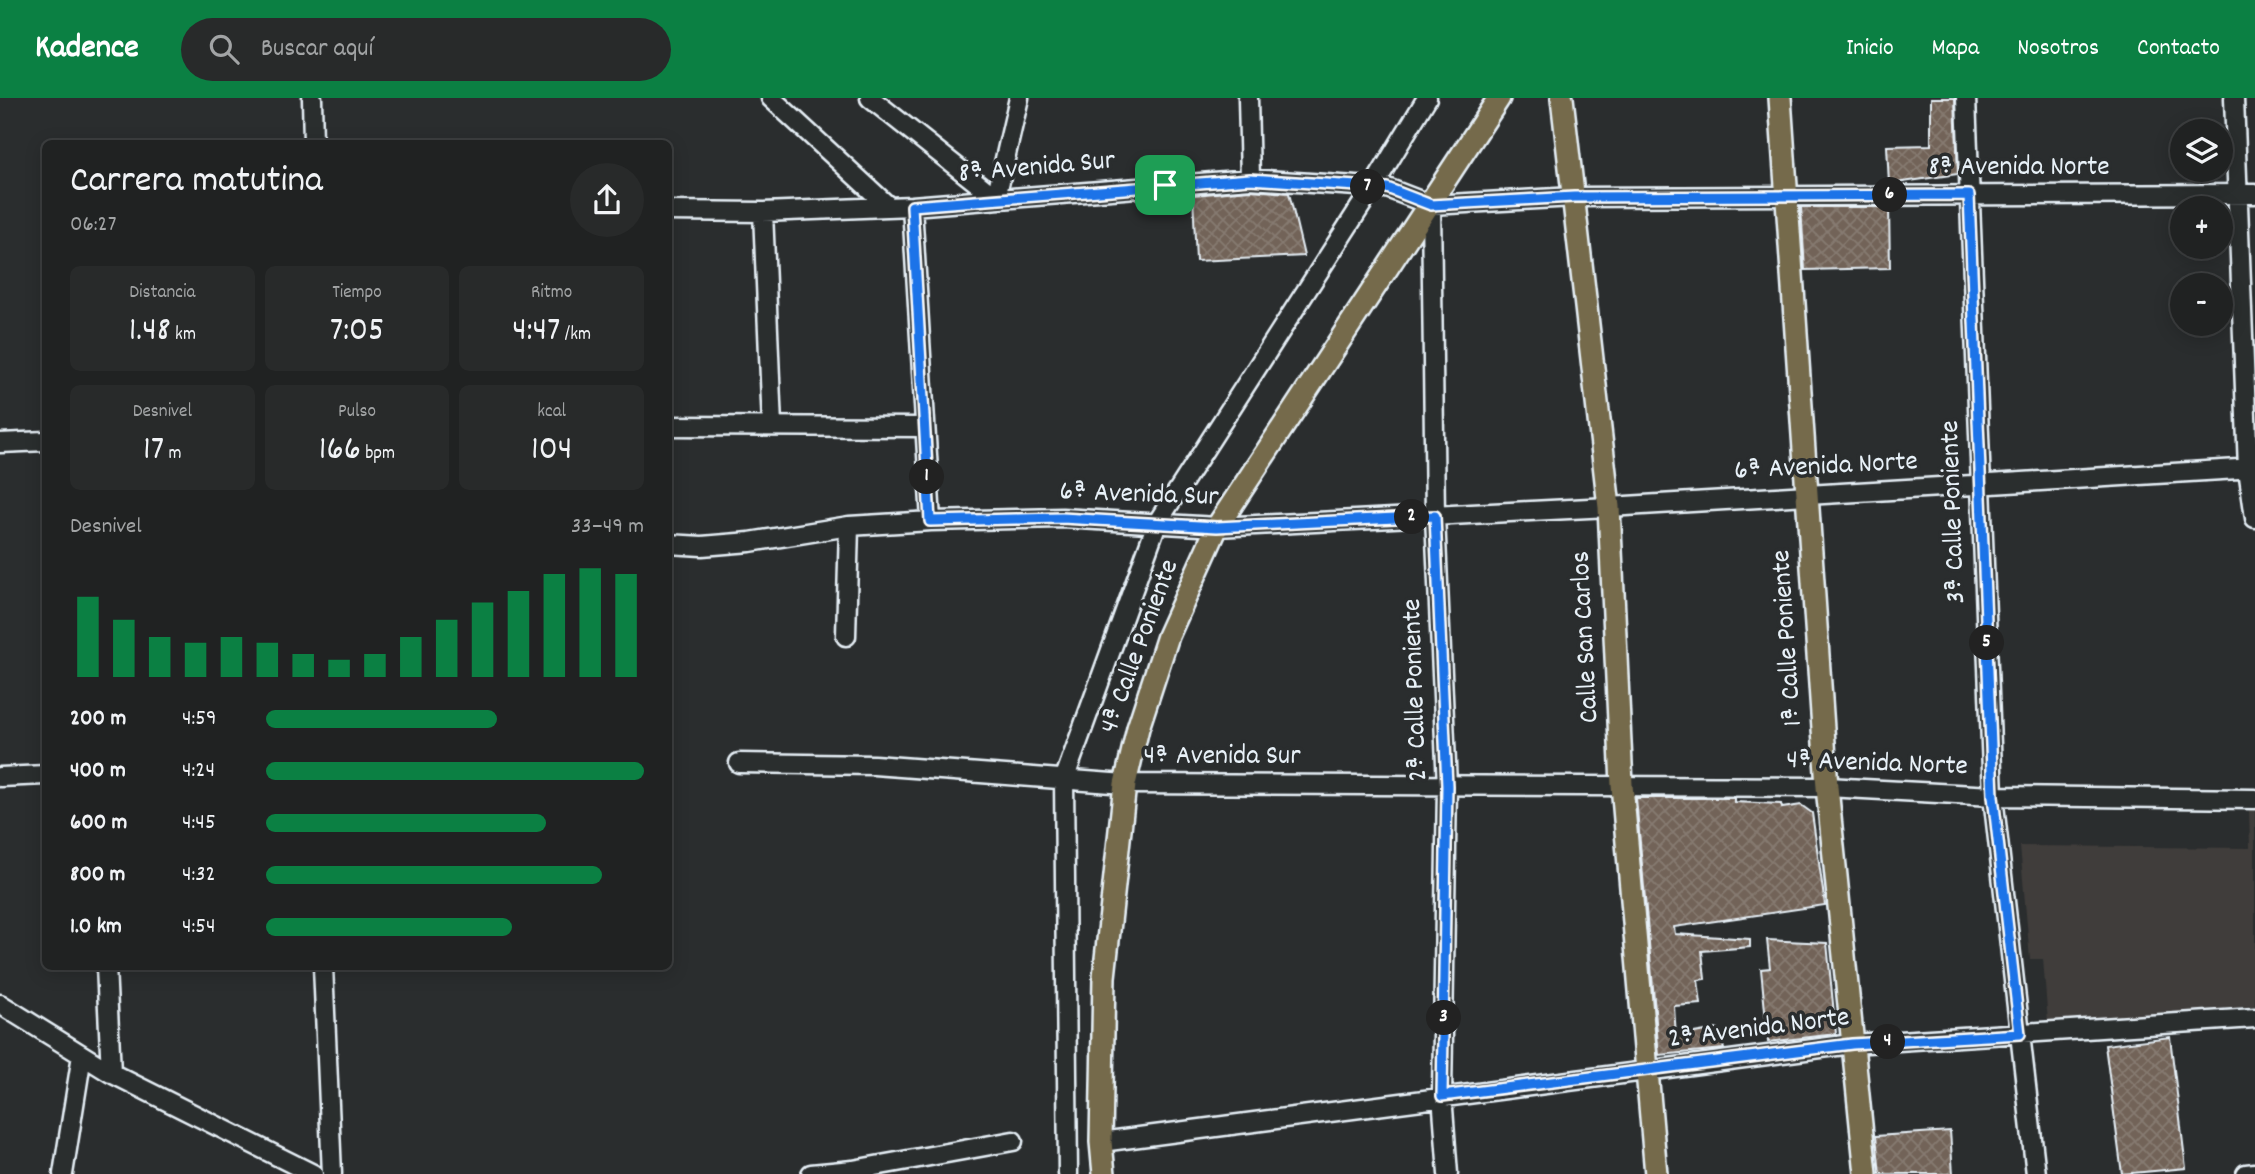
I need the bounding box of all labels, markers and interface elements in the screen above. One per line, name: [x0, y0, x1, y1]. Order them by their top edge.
search box: [181, 18, 671, 81]
text: Kadence: [35, 26, 139, 73]
icon: search: [205, 30, 243, 68]
text: Buscar aquí: [261, 31, 373, 68]
text: Inicio: [1846, 32, 1894, 66]
text: Mapa: [1932, 32, 1979, 66]
text: Nosotros: [2017, 32, 2099, 66]
text: Contacto: [2137, 32, 2220, 66]
map controls: [2170, 119, 2233, 336]
button: layers: [2170, 119, 2233, 182]
street label: 8ª Avenida Sur: [957, 142, 1117, 196]
street label: 8ª Avenida Norte: [1928, 149, 2110, 189]
text: Carrera matutina: [70, 155, 323, 210]
pin: [1135, 155, 1195, 215]
button: share: [570, 163, 644, 237]
icon: arrive: [1146, 166, 1184, 204]
pin: 7: [1350, 170, 1386, 204]
text: 7: [1364, 173, 1371, 200]
pin: 6: [1872, 178, 1908, 212]
text: 6: [1885, 181, 1894, 208]
button: +: [2170, 196, 2233, 259]
text: 06:27: [70, 209, 116, 242]
button: −: [2170, 273, 2233, 336]
text: Distancia: [129, 280, 195, 307]
text: Tiempo: [332, 280, 382, 307]
text: Ritmo: [531, 280, 572, 307]
text: 1.48: [129, 307, 171, 357]
text: 7:05: [330, 307, 384, 357]
text: 4:47: [512, 307, 560, 357]
text: km: [171, 322, 196, 349]
text: /km: [560, 322, 591, 349]
text: Desnivel: [133, 399, 192, 426]
text: Pulso: [338, 399, 376, 426]
text: kcal: [537, 399, 566, 426]
street label: 3ª Calle Poniente: [1932, 420, 1978, 604]
text: 17: [143, 426, 164, 476]
text: 166: [319, 426, 361, 476]
text: 104: [531, 426, 572, 476]
text: m: [164, 441, 182, 468]
text: bpm: [361, 441, 395, 468]
street label: 6ª Avenida Norte: [1733, 443, 1919, 493]
pin: 1: [909, 460, 944, 494]
text: 1: [924, 463, 929, 490]
street label: 6ª Avenida Sur: [1059, 473, 1220, 519]
pin: 2: [1394, 500, 1430, 534]
text: 2: [1407, 503, 1416, 530]
text: Desnivel: [70, 511, 142, 544]
text: 33–49 m: [571, 511, 644, 544]
street label: 1ª Calle Poniente: [1763, 548, 1815, 728]
street label: Calle San Carlos: [1563, 550, 1611, 724]
street label: 4ª Calle Poniente: [1091, 554, 1191, 740]
street label: 2ª Calle Poniente: [1394, 598, 1440, 782]
pin: 5: [1969, 626, 2004, 660]
text: 5: [1982, 629, 1991, 656]
text: 200 m: [70, 703, 126, 736]
text: 4:59: [182, 703, 217, 736]
street label: 4ª Avenida Sur: [1143, 738, 1301, 778]
street label: 4ª Avenida Norte: [1786, 742, 1968, 788]
text: 400 m: [70, 755, 126, 788]
text: 4:24: [182, 755, 215, 788]
text: 600 m: [70, 807, 127, 840]
text: 4:45: [182, 807, 216, 840]
text: 800 m: [70, 859, 125, 892]
text: 4:32: [182, 859, 216, 892]
text: 1.0 km: [70, 911, 122, 944]
text: 4:54: [182, 911, 216, 944]
street label: 2ª Avenida Norte: [1666, 999, 1852, 1061]
pin: 3: [1426, 1000, 1462, 1035]
text: 3: [1439, 1004, 1448, 1031]
pin: 4: [1870, 1024, 1906, 1060]
text: 4: [1884, 1028, 1891, 1055]

